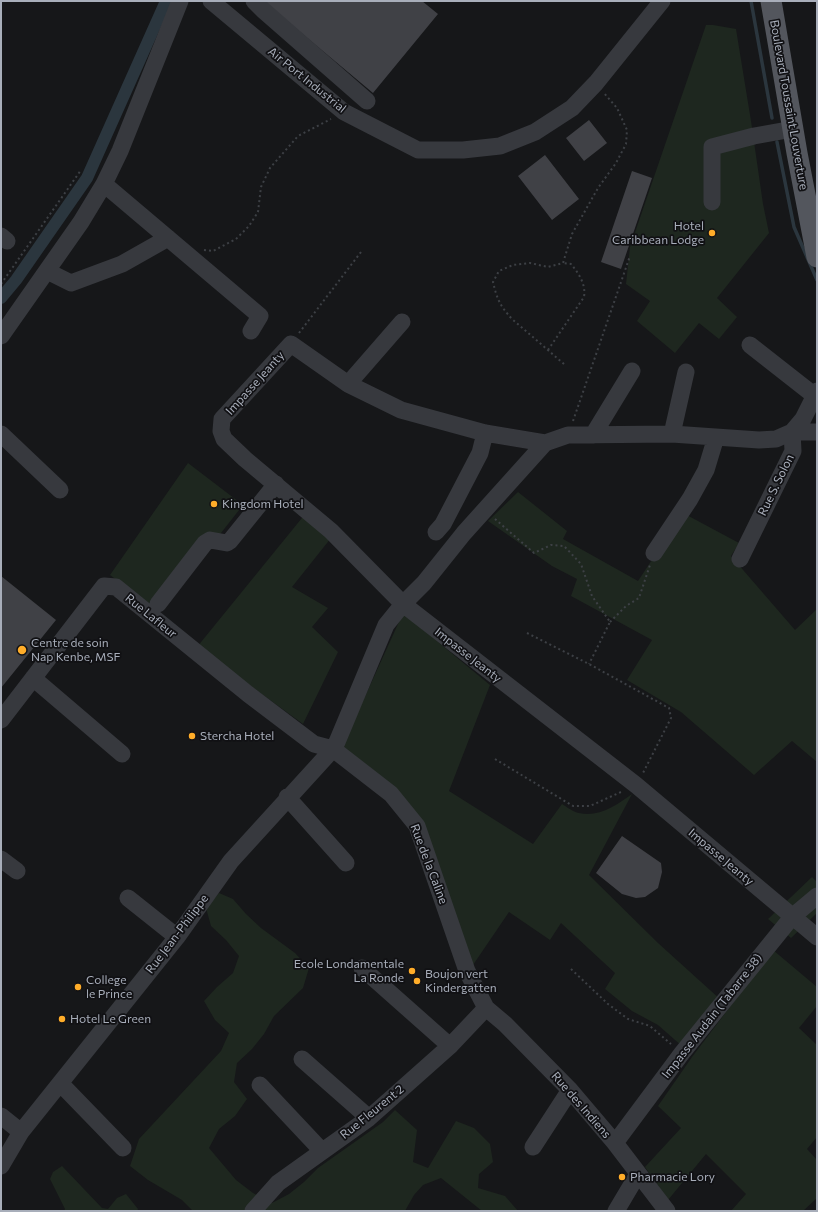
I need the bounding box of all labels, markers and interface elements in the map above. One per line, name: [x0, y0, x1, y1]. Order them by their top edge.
street label: Boulevard Toussaint Louverture: [767, 19, 811, 191]
street label: Air Port Industrial: [265, 44, 349, 116]
place label: Hotel Caribbean Lodge: [612, 219, 704, 247]
marker: Hotel Caribbean Lodge: [707, 228, 717, 238]
street label: Impasse Jeanty: [223, 348, 287, 418]
street label: Rue S. Solon: [755, 452, 797, 518]
place label: Kingdom Hotel: [222, 497, 304, 511]
marker: Kingdom Hotel: [209, 499, 219, 509]
street label: Rue Lafleur: [122, 591, 180, 641]
street label: Impasse Jeanty: [432, 624, 504, 686]
place label: Centre de soin Nap Kenbe, MSF: [31, 636, 120, 664]
marker: Centre de soin Nap Kenbe, MSF: [16, 644, 28, 656]
place label: Stercha Hotel: [200, 729, 274, 743]
marker: Stercha Hotel: [187, 731, 197, 741]
street label: Rue de la Caline: [407, 822, 451, 906]
street label: Impasse Jeanty: [685, 826, 757, 888]
street label: Rue Jean-Philippe: [143, 892, 211, 976]
street label: Impasse Audain (Tabarre 38): [659, 951, 765, 1081]
place label: Ecole Londamentale La Ronde: [294, 957, 404, 985]
marker: Ecole Londamentale La Ronde: [407, 966, 417, 976]
place label: Boujon vert Kindergatten: [425, 967, 497, 995]
place label: College le Prince: [86, 973, 132, 1001]
marker: Boujon vert Kindergatten: [412, 976, 422, 986]
marker: College le Prince: [73, 982, 83, 992]
place label: Hotel Le Green: [70, 1012, 151, 1026]
marker: Hotel Le Green: [57, 1014, 67, 1024]
street label: Rue des Indiens: [548, 1069, 614, 1141]
street label: Rue Fleurent 2: [337, 1082, 407, 1142]
place label: Pharmacie Lory: [630, 1170, 715, 1184]
marker: Pharmacie Lory: [617, 1172, 627, 1182]

